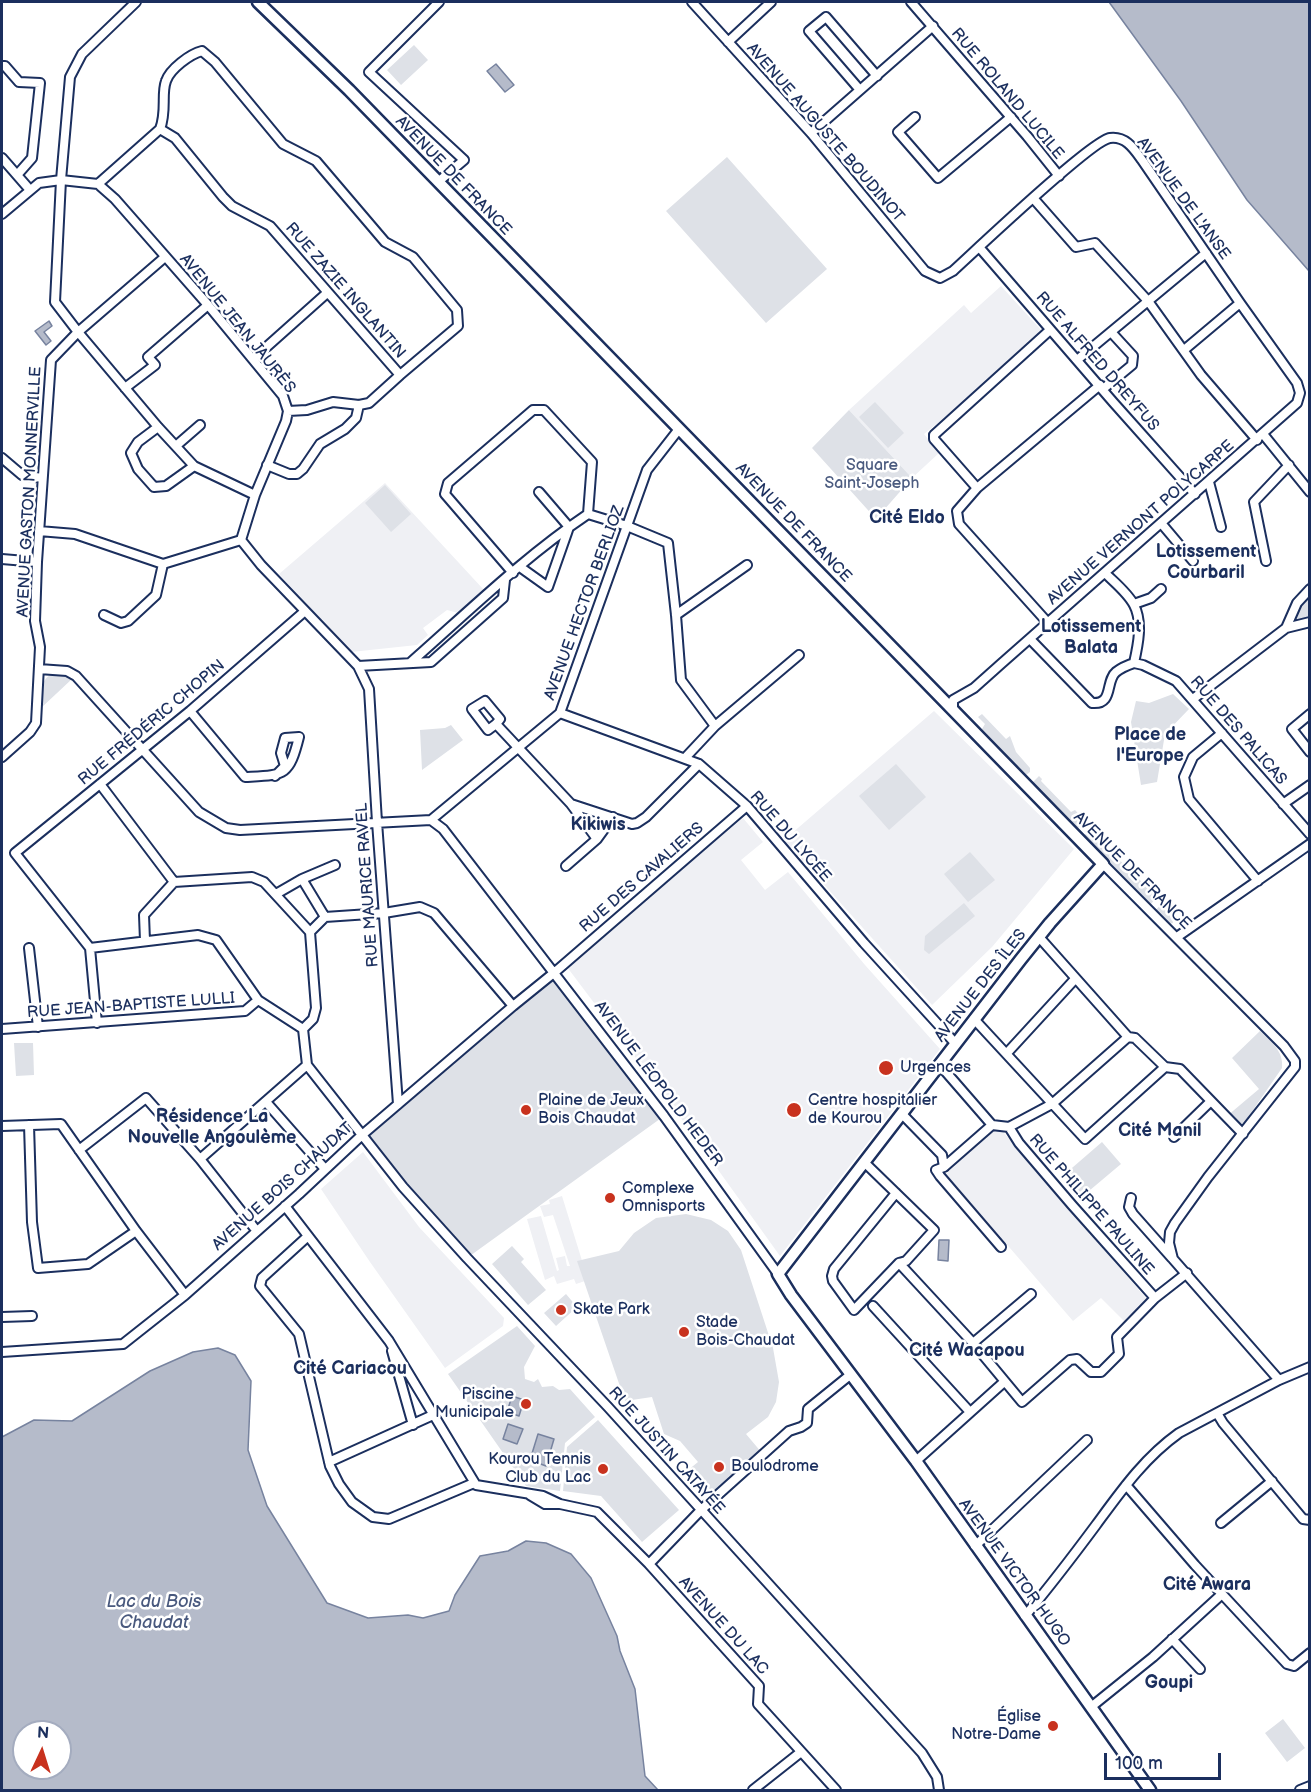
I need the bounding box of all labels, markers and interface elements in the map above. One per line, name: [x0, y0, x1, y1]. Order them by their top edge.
street label: RUE ROLAND LUCILE: [946, 24, 1068, 164]
street label: AVENUE AUGUSTE BOUDINOT: [742, 40, 908, 226]
street label: AVENUE DE FRANCE: [391, 112, 515, 240]
street label: AVENUE DE L'ANSE: [1132, 134, 1234, 264]
street label: RUE ZAZIE INGLANTIN: [281, 219, 409, 363]
street label: AVENUE JEAN JAURÈS: [175, 250, 299, 398]
street label: RUE ALFRED DREYFUS: [1031, 288, 1163, 436]
street label: AVENUE GASTON MONNERVILLE: [14, 366, 46, 618]
street label: AVENUE VERNONT POLYCARPE: [1044, 437, 1238, 609]
park label: Square Saint-Joseph: [825, 456, 919, 494]
street label: AVENUE DE FRANCE: [731, 459, 855, 587]
street label: AVENUE HECTOR BERLIOZ: [541, 503, 629, 703]
district label: Cité Eldo: [869, 507, 945, 529]
district label: Lotissement Courbaril: [1156, 541, 1256, 584]
district label: Lotissement Balata: [1041, 616, 1141, 658]
street label: RUE FRÉDÉRIC CHOPIN: [75, 656, 229, 790]
street label: RUE DES PALICAS: [1186, 673, 1290, 789]
district label: Place de l'Europe: [1114, 724, 1186, 766]
street label: RUE DU LYCÉE: [745, 788, 835, 886]
street label: RUE MAURICE RAVEL: [353, 802, 383, 968]
street label: AVENUE DE FRANCE: [1069, 808, 1195, 934]
district label: Kikiwis: [570, 814, 626, 836]
street label: RUE DES CAVALIERS: [576, 819, 708, 937]
street label: AVENUE DES ÎLES: [931, 926, 1031, 1046]
street label: RUE JEAN-BAPTISTE LULLI: [26, 989, 236, 1023]
street label: AVENUE LÉOPOLD HEDER: [590, 998, 726, 1170]
place label: Urgences: [900, 1058, 971, 1078]
marker: Urgences: [877, 1059, 895, 1077]
place label: Plaine de Jeux Bois Chaudat: [538, 1091, 644, 1129]
place label: Centre hospitalier de Kourou: [808, 1091, 937, 1129]
marker: Centre hospitalier de Kourou: [785, 1101, 803, 1119]
marker: Plaine de Jeux Bois Chaudat: [519, 1103, 533, 1117]
district label: Résidence La Nouvelle Angoulème: [128, 1106, 296, 1148]
street label: AVENUE BOIS CHAUDAT: [209, 1119, 357, 1255]
district label: Cité Manil: [1118, 1120, 1202, 1142]
street label: RUE PHILIPPE PAULINE: [1024, 1131, 1158, 1279]
place label: Complexe Omnisports: [622, 1179, 705, 1217]
marker: Complexe Omnisports: [603, 1191, 617, 1205]
place label: Skate Park: [573, 1300, 650, 1320]
marker: Skate Park: [554, 1303, 568, 1317]
place label: Stade Bois-Chaudat: [696, 1313, 795, 1351]
marker: Stade Bois-Chaudat: [677, 1325, 691, 1339]
district label: Cité Wacapou: [909, 1340, 1025, 1362]
district label: Cité Cariacou: [293, 1358, 407, 1380]
street label: RUE JUSTIN CATAYÉE: [604, 1383, 728, 1519]
place label: Piscine Municipale: [435, 1385, 514, 1423]
marker: Piscine Municipale: [519, 1397, 533, 1411]
place label: Kourou Tennis Club du Lac: [488, 1450, 591, 1488]
place label: Boulodrome: [731, 1457, 819, 1477]
marker: Boulodrome: [712, 1460, 726, 1474]
marker: Kourou Tennis Club du Lac: [596, 1462, 610, 1476]
street label: AVENUE VICTOR HUGO: [954, 1495, 1074, 1651]
street label: AVENUE DU LAC: [674, 1573, 772, 1679]
district label: Cité Awara: [1163, 1574, 1251, 1596]
water label: Lac du Bois Chaudat: [107, 1591, 201, 1634]
district label: Goupi: [1145, 1672, 1193, 1694]
place label: Église Notre-Dame: [951, 1707, 1041, 1745]
marker: Église Notre-Dame: [1046, 1719, 1060, 1733]
north arrow: [12, 1720, 72, 1780]
text: N: [36, 1724, 50, 1743]
scale bar: [1107, 1741, 1224, 1779]
text: 100 m: [1115, 1753, 1163, 1774]

